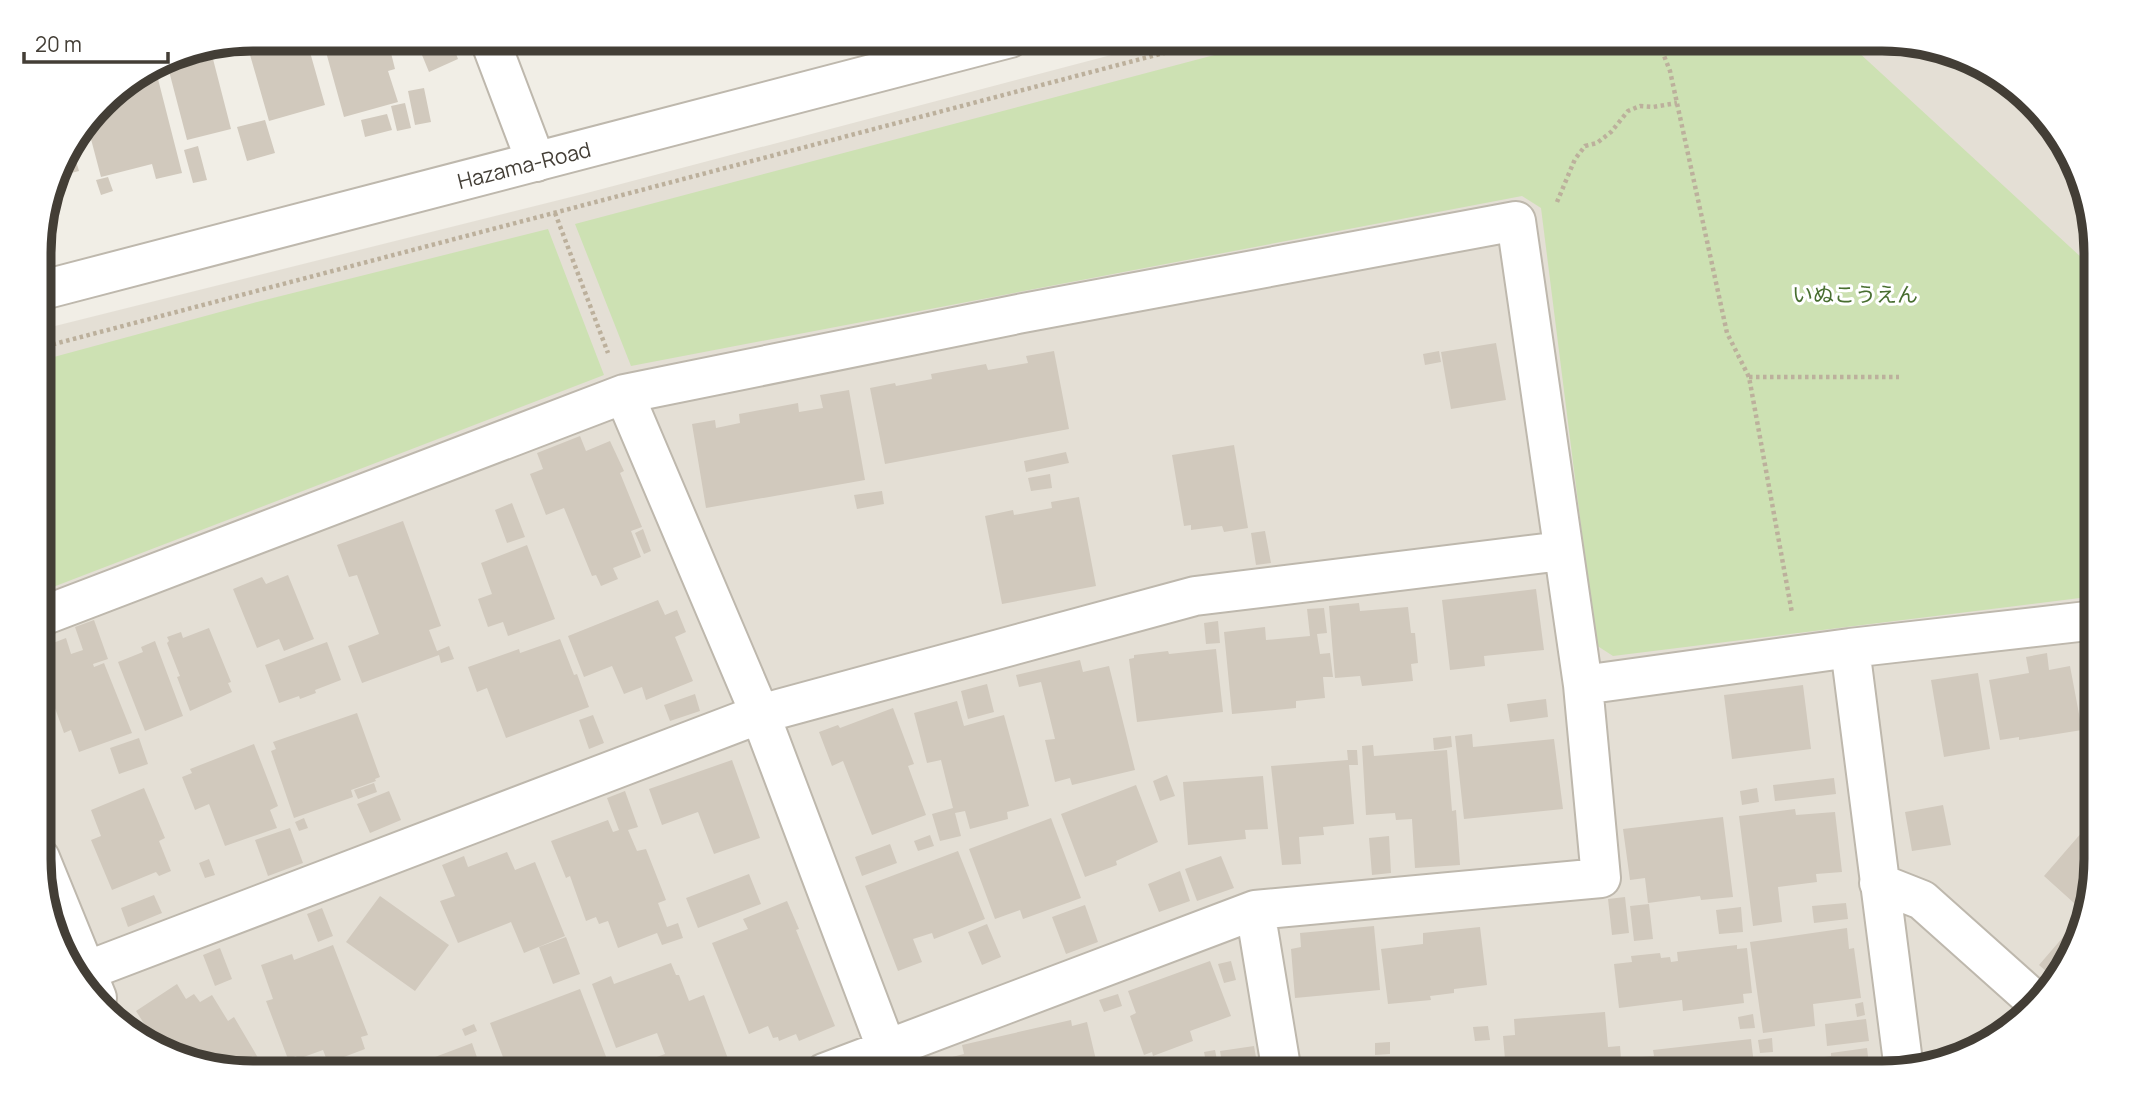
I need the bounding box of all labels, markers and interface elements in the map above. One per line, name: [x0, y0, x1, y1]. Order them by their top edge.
scale bar: [24, 21, 168, 65]
text: 20 m: [35, 30, 82, 58]
street label: Hazama-Road: [455, 135, 593, 195]
park label: いぬこうえん: [1792, 280, 1918, 308]

